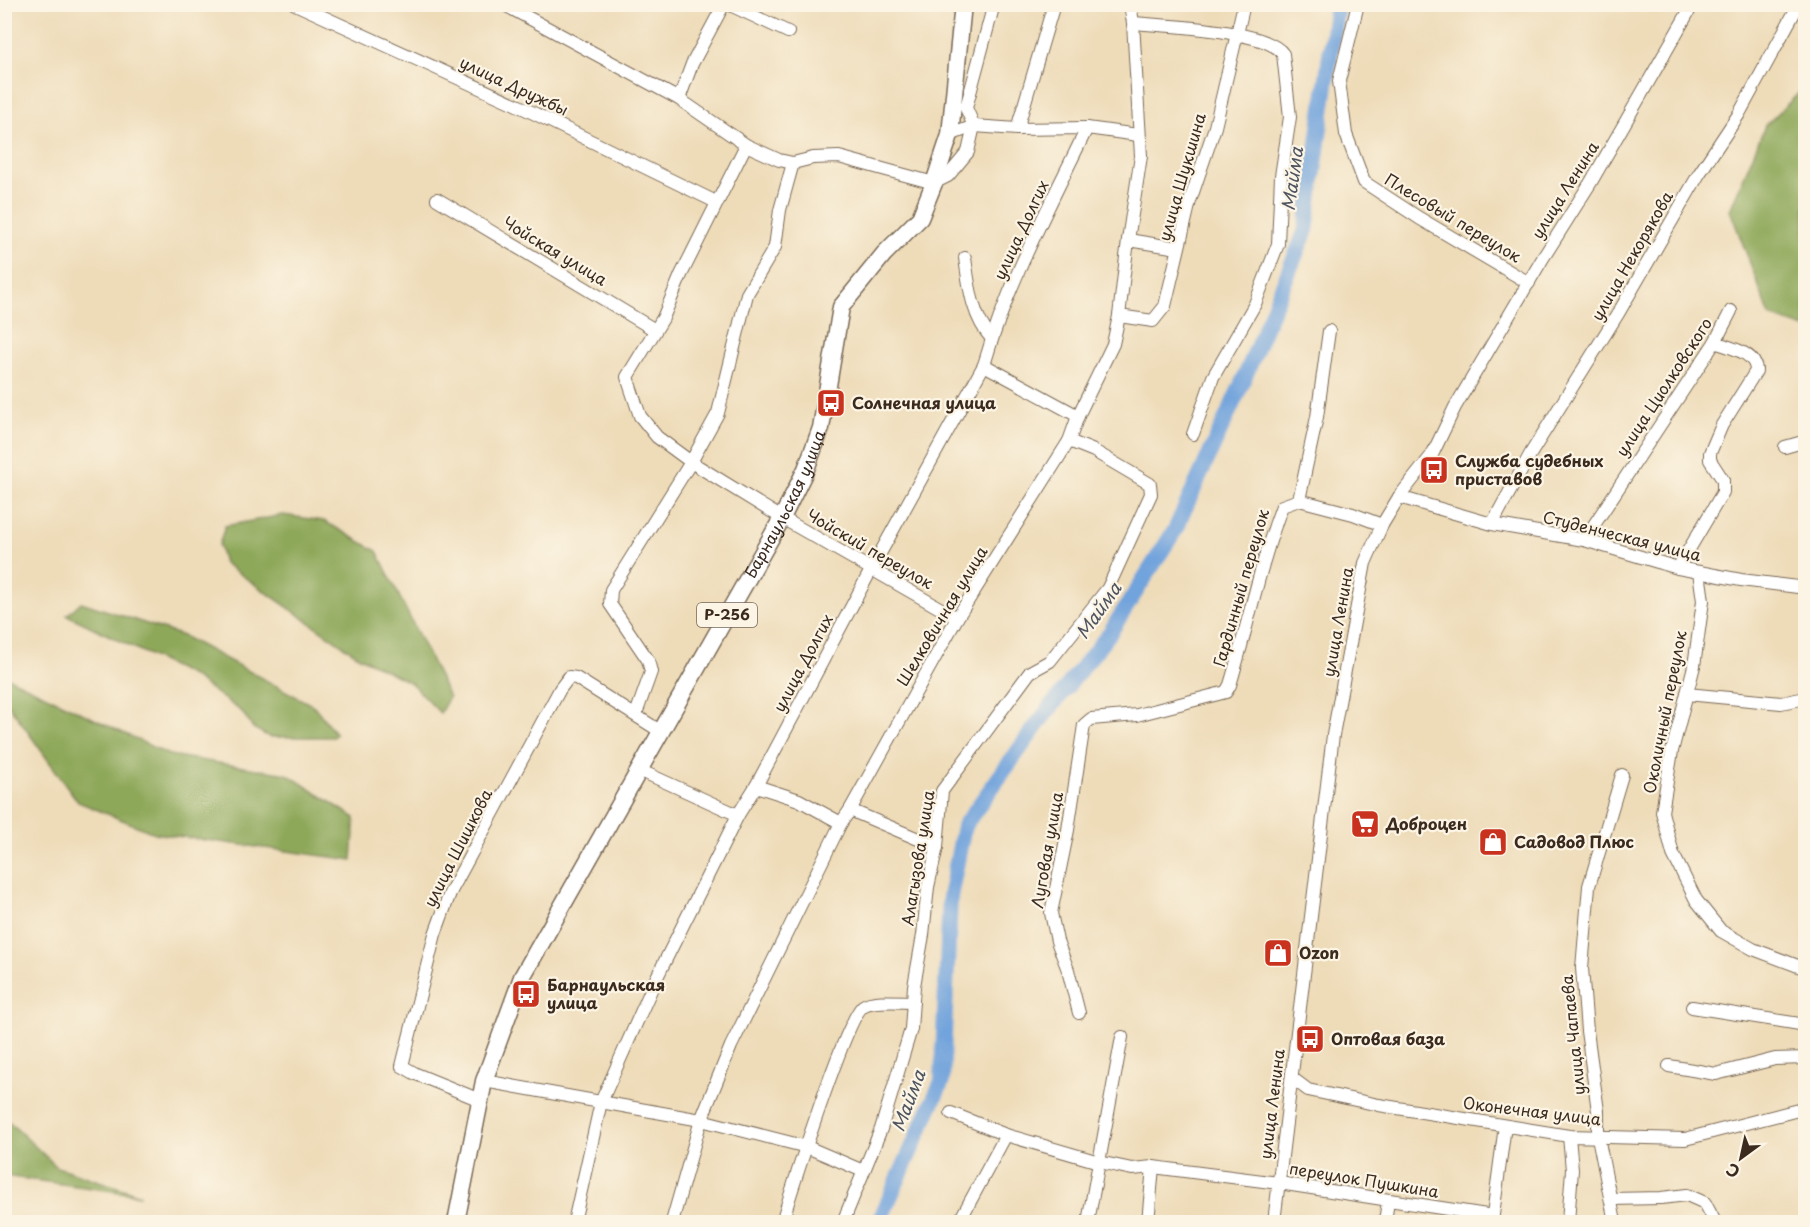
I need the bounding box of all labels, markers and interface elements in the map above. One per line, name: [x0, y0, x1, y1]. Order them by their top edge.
street label: улица Дружбы: [456, 49, 573, 121]
street label: улица Шукшина: [1151, 110, 1211, 244]
street label: улица Ленина: [1525, 136, 1604, 243]
water label: Майма: [1274, 144, 1309, 212]
street label: Плесовый переулок: [1381, 167, 1527, 268]
street label: улица Долгих: [986, 176, 1054, 283]
street label: улица Некорякова: [1584, 186, 1678, 325]
street label: Чойская улица: [499, 210, 612, 291]
street label: улица Циолковского: [1609, 312, 1717, 461]
bus stop icon: Солнечная улица: [815, 387, 847, 419]
place label: Солнечная улица: [852, 390, 996, 414]
street label: Барнаульская улица: [737, 426, 830, 582]
place label: Служба судебных приставов: [1455, 448, 1603, 490]
bus stop icon: Служба судебных приставов: [1418, 454, 1450, 486]
street label: Чойский переулок: [803, 502, 939, 594]
street label: Студенческая улица: [1541, 504, 1704, 566]
street label: Гардинный переулок: [1206, 505, 1274, 669]
street label: Шелковичная улица: [890, 541, 992, 690]
street label: улица Ленина: [1316, 565, 1358, 679]
water label: Майма: [1068, 575, 1128, 644]
road number: Р-256: [697, 603, 757, 627]
street label: улица Долгих: [766, 609, 838, 716]
street label: Околичный переулок: [1636, 628, 1692, 795]
street label: улица Шишкова: [417, 784, 497, 911]
street label: Алагызова улица: [894, 788, 940, 927]
street label: Луговая улица: [1024, 790, 1068, 910]
supermarket icon: Доброцен: [1349, 808, 1381, 840]
place label: Доброцен: [1385, 811, 1467, 835]
shop icon: Садовод Плюс: [1477, 826, 1509, 858]
place label: Садовод Плюс: [1514, 829, 1634, 853]
shop icon: Ozon: [1262, 937, 1294, 969]
place label: Ozon: [1299, 940, 1339, 964]
place label: Барнаульская улица: [547, 972, 665, 1014]
street label: улица Чапаева: [1554, 974, 1590, 1096]
bus stop icon: Барнаульская улица: [510, 978, 542, 1010]
bus stop icon: Оптовая база: [1294, 1023, 1326, 1055]
place label: Оптовая база: [1331, 1026, 1445, 1050]
street label: улица Ленина: [1252, 1047, 1290, 1160]
water label: Майма: [884, 1065, 932, 1135]
street label: Оконечная улица: [1462, 1090, 1603, 1130]
north arrow: [1711, 1128, 1771, 1188]
street label: переулок Пушкина: [1288, 1155, 1441, 1203]
text: С: [1721, 1158, 1744, 1185]

